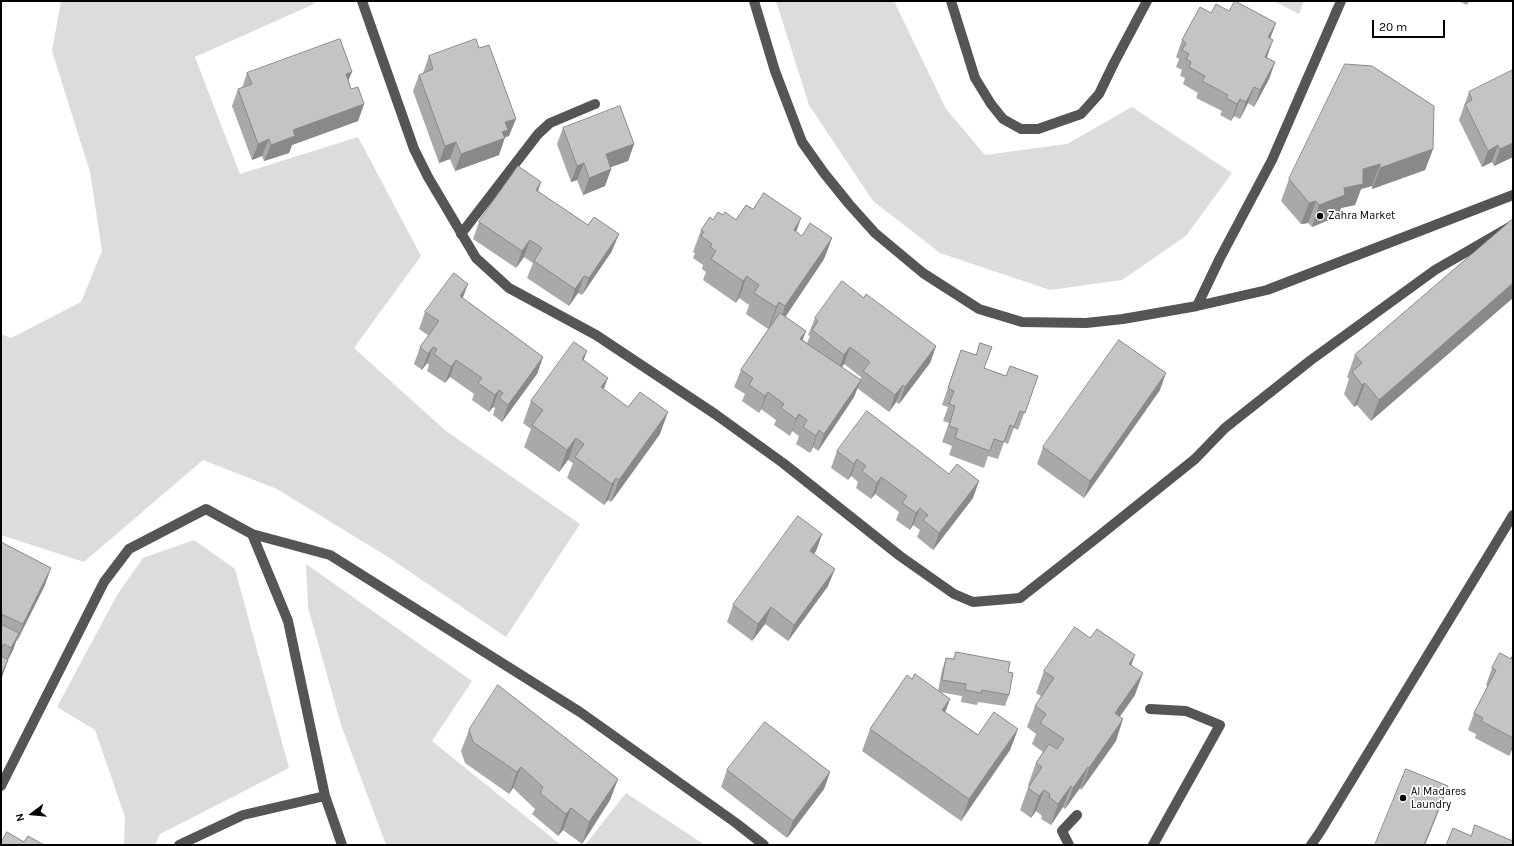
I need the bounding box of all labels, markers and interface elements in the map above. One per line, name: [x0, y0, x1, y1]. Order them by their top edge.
scale bar: [1374, 12, 1447, 38]
text: 20 m: [1379, 20, 1407, 34]
place label: Zahra Market: [1328, 209, 1395, 223]
marker: Zahra Market: [1315, 211, 1325, 221]
place label: Al Madares Laundry: [1411, 785, 1466, 811]
marker: Al Madares Laundry: [1398, 793, 1408, 803]
north arrow: [12, 794, 52, 834]
text: N: [13, 812, 27, 823]

